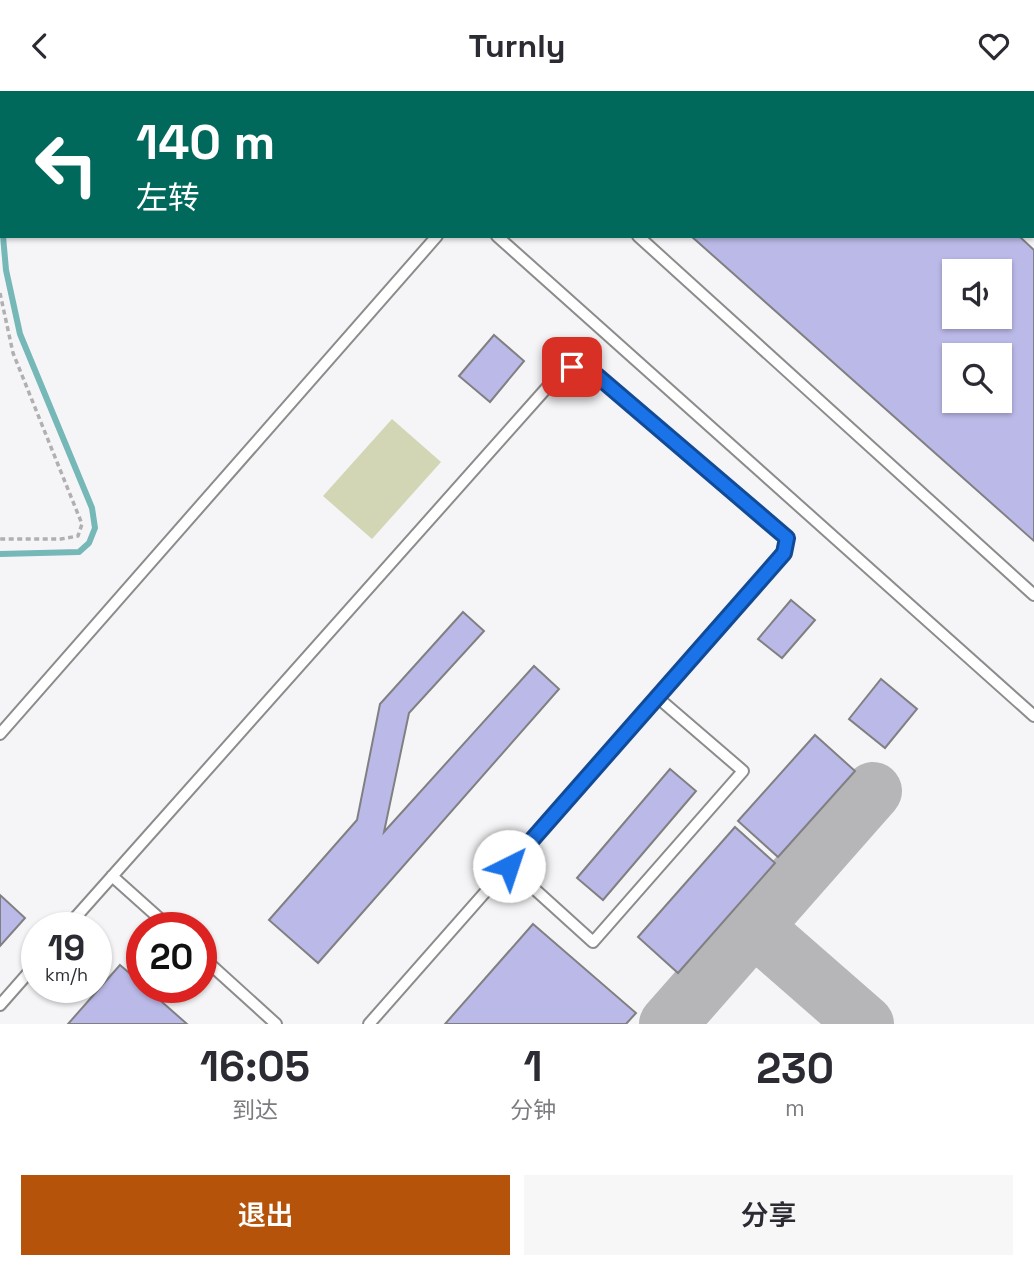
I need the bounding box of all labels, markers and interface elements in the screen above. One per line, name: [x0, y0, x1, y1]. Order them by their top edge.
text: Turnly: [469, 26, 565, 66]
icon: back: [21, 27, 59, 65]
icon: heart: [975, 27, 1013, 65]
text: 140 m: [136, 111, 275, 173]
icon: left: [21, 119, 112, 210]
text: 左转: [136, 178, 200, 218]
map controls: [942, 259, 1012, 413]
button: sound: [942, 259, 1012, 329]
pin: [542, 337, 602, 397]
button: search: [942, 343, 1012, 413]
icon: arrive: [553, 348, 591, 386]
position arrow: [472, 829, 546, 903]
speed limit sign: 20: [126, 912, 217, 1003]
text: 19: [48, 926, 85, 970]
text: km/h: [45, 963, 88, 986]
text: 16:05: [200, 1040, 310, 1093]
text: 1: [524, 1040, 543, 1093]
text: 230: [756, 1042, 834, 1095]
text: m: [785, 1093, 805, 1123]
text: 到达: [232, 1095, 278, 1125]
text: 分钟: [510, 1095, 556, 1125]
button: 退出: [21, 1175, 510, 1255]
button: 分享: [524, 1175, 1013, 1255]

